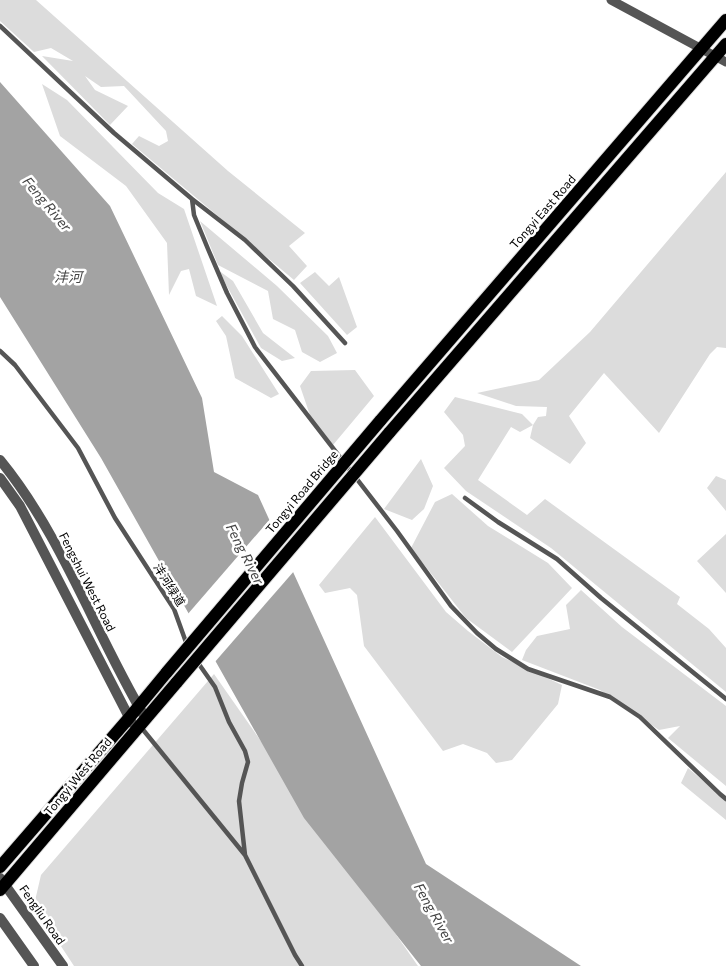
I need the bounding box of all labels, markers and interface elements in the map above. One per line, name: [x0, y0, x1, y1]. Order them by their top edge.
street label: Tongyi East Road: [506, 172, 578, 251]
water label: Feng River: [20, 173, 75, 235]
water label: 沣河: [54, 268, 85, 285]
street label: Tongyi Road Bridge: [262, 447, 340, 536]
water label: Feng River: [223, 520, 268, 588]
street label: Fengshui West Road: [57, 530, 119, 633]
street label: 沣河绿道: [151, 560, 189, 609]
street label: Tongyi West Road: [41, 735, 114, 818]
water label: Feng River: [411, 880, 458, 946]
street label: Fengliu Road: [17, 882, 69, 947]

